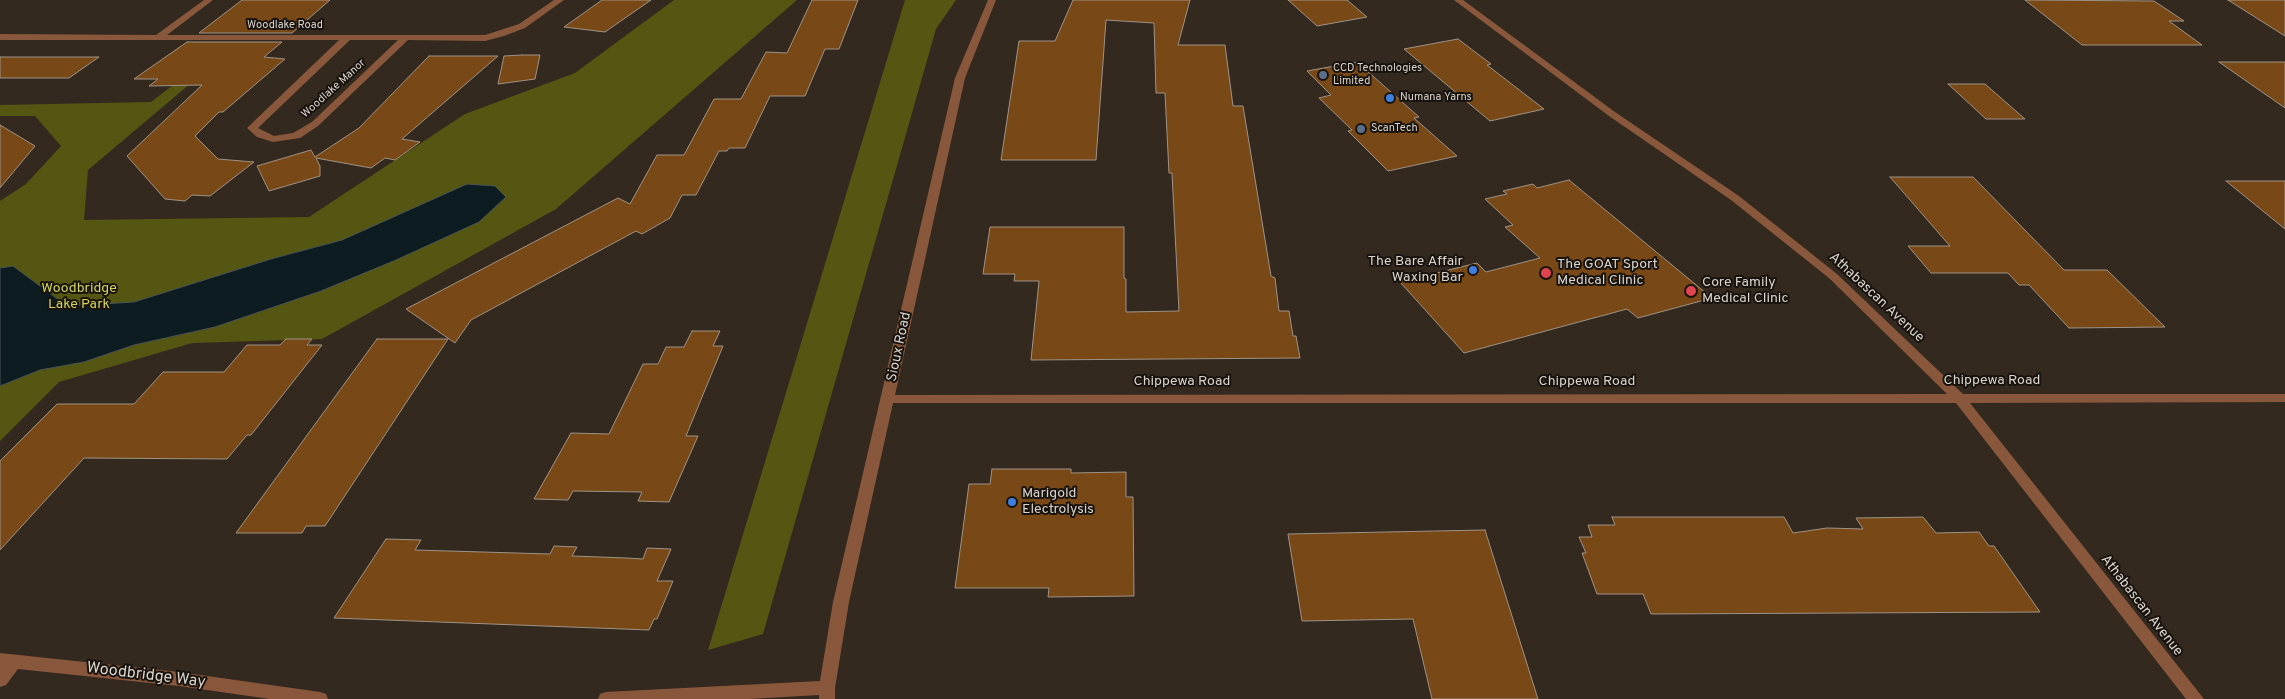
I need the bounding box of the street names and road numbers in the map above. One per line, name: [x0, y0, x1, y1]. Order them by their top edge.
street label: Woodlake Road: [247, 19, 323, 33]
street label: Woodlake Manor: [299, 57, 369, 121]
street label: Athabascan Avenue: [1825, 250, 1927, 346]
street label: Sioux Road: [884, 311, 916, 383]
street label: Chippewa Road: [1944, 373, 2040, 389]
street label: Chippewa Road: [1134, 374, 1230, 390]
street label: Chippewa Road: [1539, 374, 1635, 390]
street label: Athabascan Avenue: [2096, 552, 2186, 660]
street label: Woodbridge Way: [85, 659, 207, 693]

